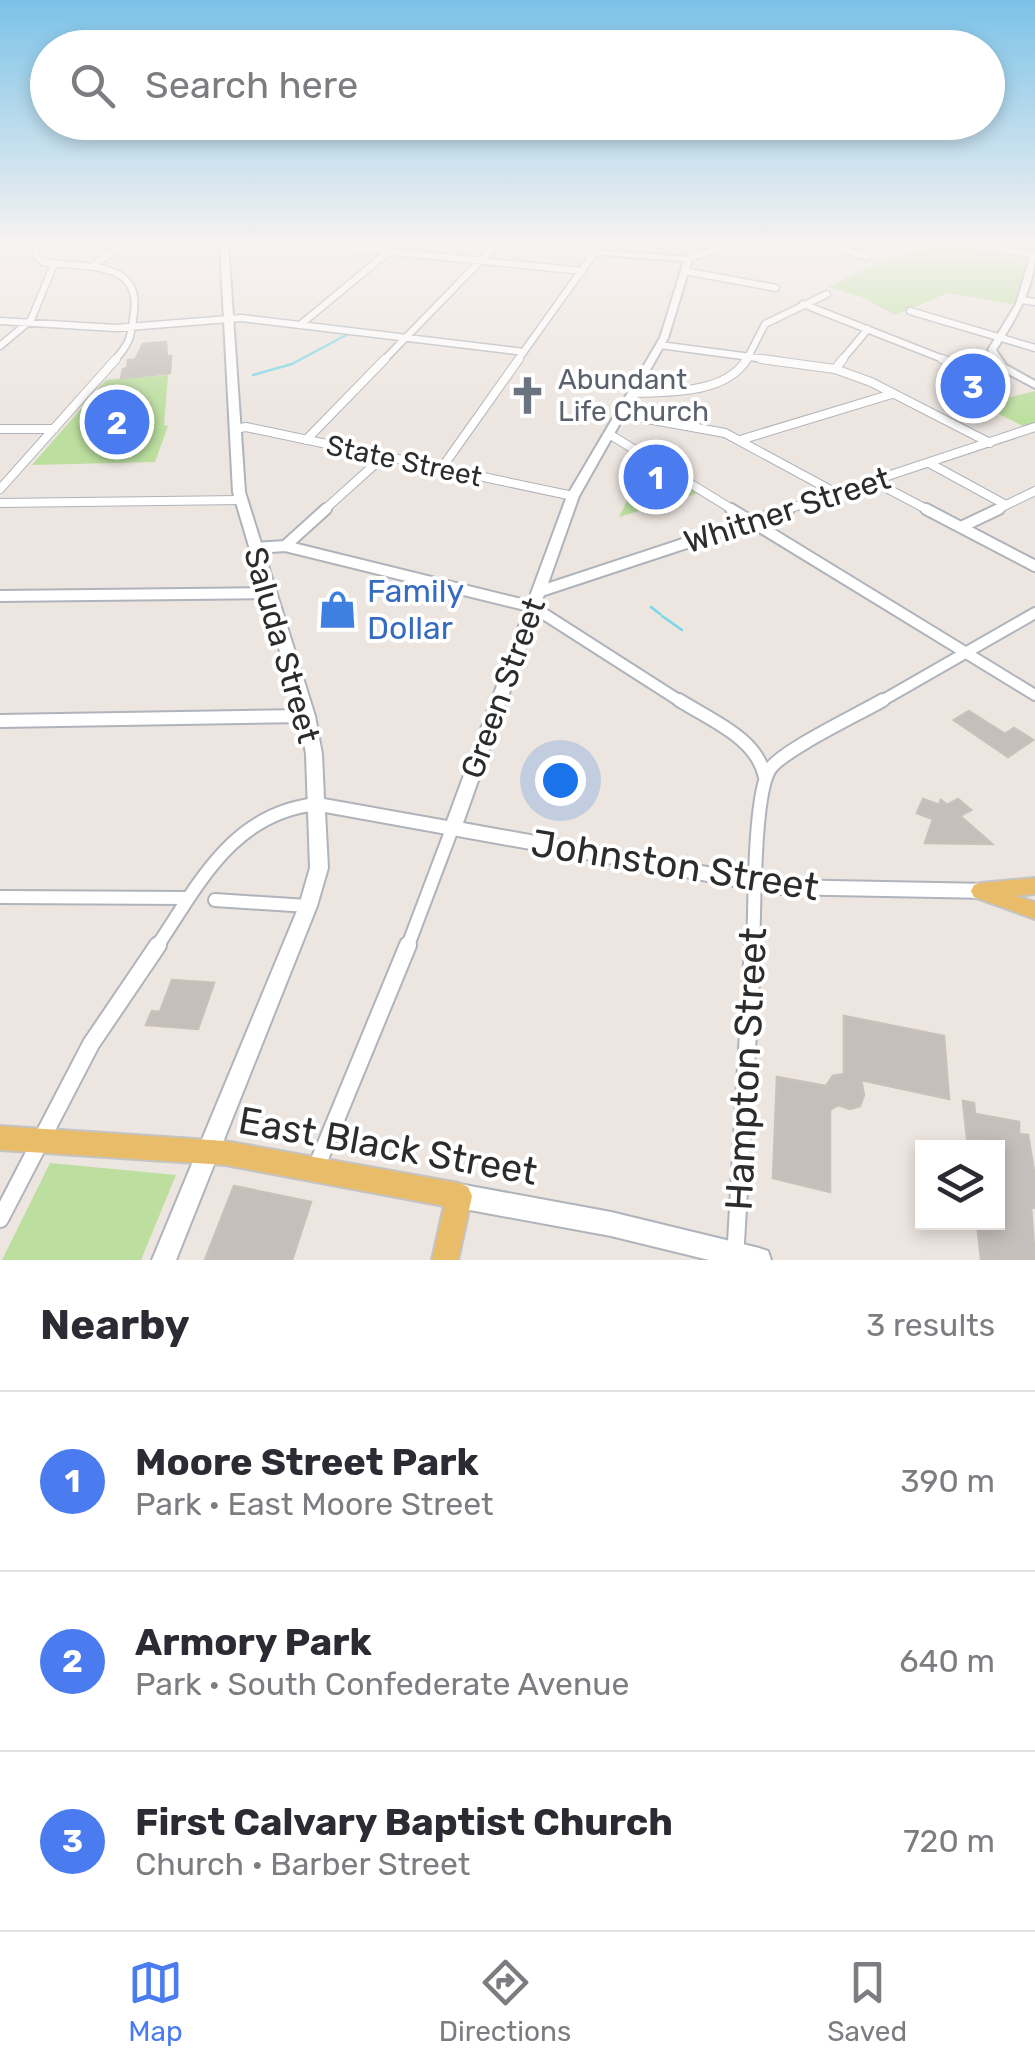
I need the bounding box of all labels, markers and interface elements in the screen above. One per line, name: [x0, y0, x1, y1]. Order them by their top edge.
search box: [30, 30, 1005, 140]
icon: search: [65, 58, 120, 113]
text: Search here: [145, 62, 358, 108]
pin: 3: [940, 348, 1006, 424]
place label: Abundant Life Church: [558, 363, 709, 428]
church icon: Abundant Life Church: [507, 374, 549, 416]
pin: 2: [84, 384, 150, 460]
street label: State Street: [323, 428, 485, 494]
pin: 1: [624, 440, 688, 514]
street label: Whitner Street: [679, 459, 895, 561]
street label: Saluda Street: [236, 543, 328, 747]
place label: Family Dollar: [367, 572, 464, 647]
shop icon: Family Dollar: [316, 588, 358, 630]
street label: Green Street: [453, 593, 553, 783]
your location: [535, 755, 586, 806]
street label: Johnston Street: [528, 820, 822, 910]
street label: Hampton Street: [716, 926, 776, 1212]
street label: East Black Street: [235, 1097, 541, 1195]
map controls: [915, 1140, 1005, 1230]
button: layers: [915, 1140, 1005, 1230]
text: Nearby: [40, 1300, 190, 1350]
text: 3 results: [866, 1306, 995, 1344]
text: Moore Street Park: [135, 1439, 479, 1485]
text: 1: [65, 1462, 80, 1500]
text: 390 m: [900, 1462, 995, 1500]
text: Park · East Moore Street: [135, 1485, 493, 1523]
text: Armory Park: [135, 1619, 372, 1665]
text: 2: [62, 1642, 83, 1680]
text: 640 m: [899, 1642, 995, 1680]
text: Park · South Confederate Avenue: [135, 1665, 630, 1703]
text: First Calvary Baptist Church: [135, 1799, 673, 1845]
text: 3: [62, 1822, 83, 1860]
text: 720 m: [903, 1822, 995, 1860]
text: Church · Barber Street: [135, 1845, 470, 1883]
tab: Map: [128, 1955, 183, 2048]
tab: Directions: [439, 1955, 571, 2048]
tab: Saved: [827, 1955, 907, 2048]

